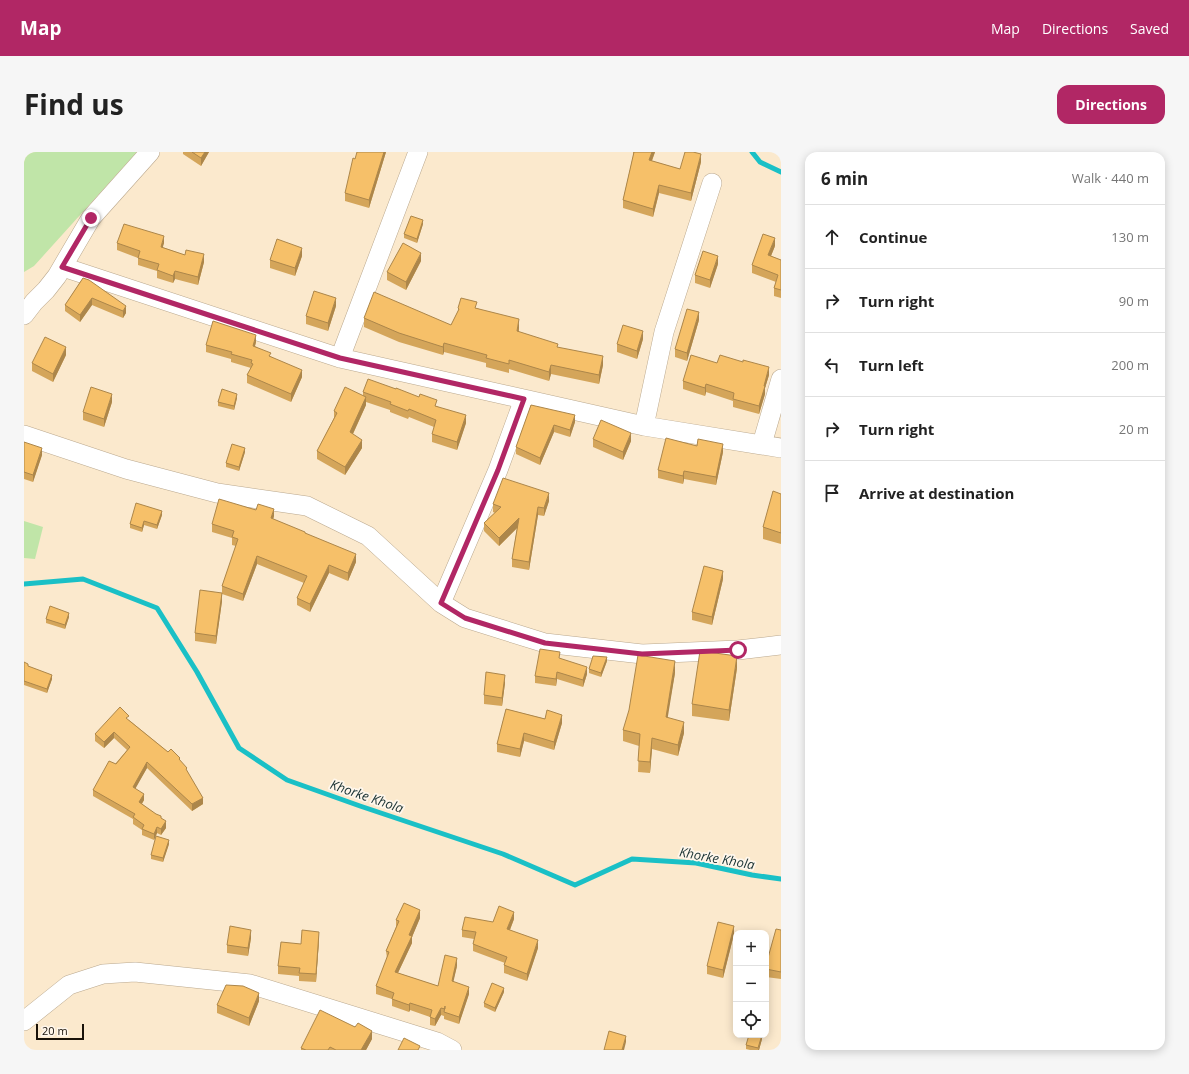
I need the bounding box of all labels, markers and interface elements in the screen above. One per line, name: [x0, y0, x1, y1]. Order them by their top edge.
text: Map: [20, 15, 61, 41]
text: Map: [991, 19, 1020, 38]
text: Directions: [1042, 19, 1108, 38]
text: Saved: [1130, 19, 1169, 38]
text: Find us: [24, 85, 124, 123]
button: Directions: [1057, 85, 1165, 124]
text: 6 min: [821, 167, 868, 190]
text: Walk · 440 m: [1072, 169, 1149, 187]
route end: [82, 209, 100, 227]
icon: ahead: [821, 226, 843, 248]
text: Continue: [859, 227, 927, 247]
text: 130 m: [1111, 228, 1149, 246]
icon: right: [821, 290, 843, 312]
text: Turn right: [859, 291, 934, 311]
text: 90 m: [1119, 292, 1149, 310]
icon: left: [821, 354, 843, 376]
text: Turn left: [859, 355, 924, 375]
text: 200 m: [1111, 356, 1149, 374]
icon: right: [821, 418, 843, 440]
text: Turn right: [859, 419, 934, 439]
text: 20 m: [1119, 420, 1149, 438]
icon: arrive: [821, 482, 843, 504]
text: Arrive at destination: [859, 483, 1014, 503]
route start: [729, 641, 747, 659]
water label: Khorke Khola: [328, 775, 407, 817]
water label: Khorke Khola: [678, 843, 757, 874]
map controls: [733, 930, 769, 1038]
button: +: [733, 930, 769, 966]
button: −: [733, 966, 769, 1002]
button: locate: [733, 1002, 769, 1038]
scale bar: [36, 1022, 84, 1041]
text: 20 m: [42, 1023, 68, 1038]

